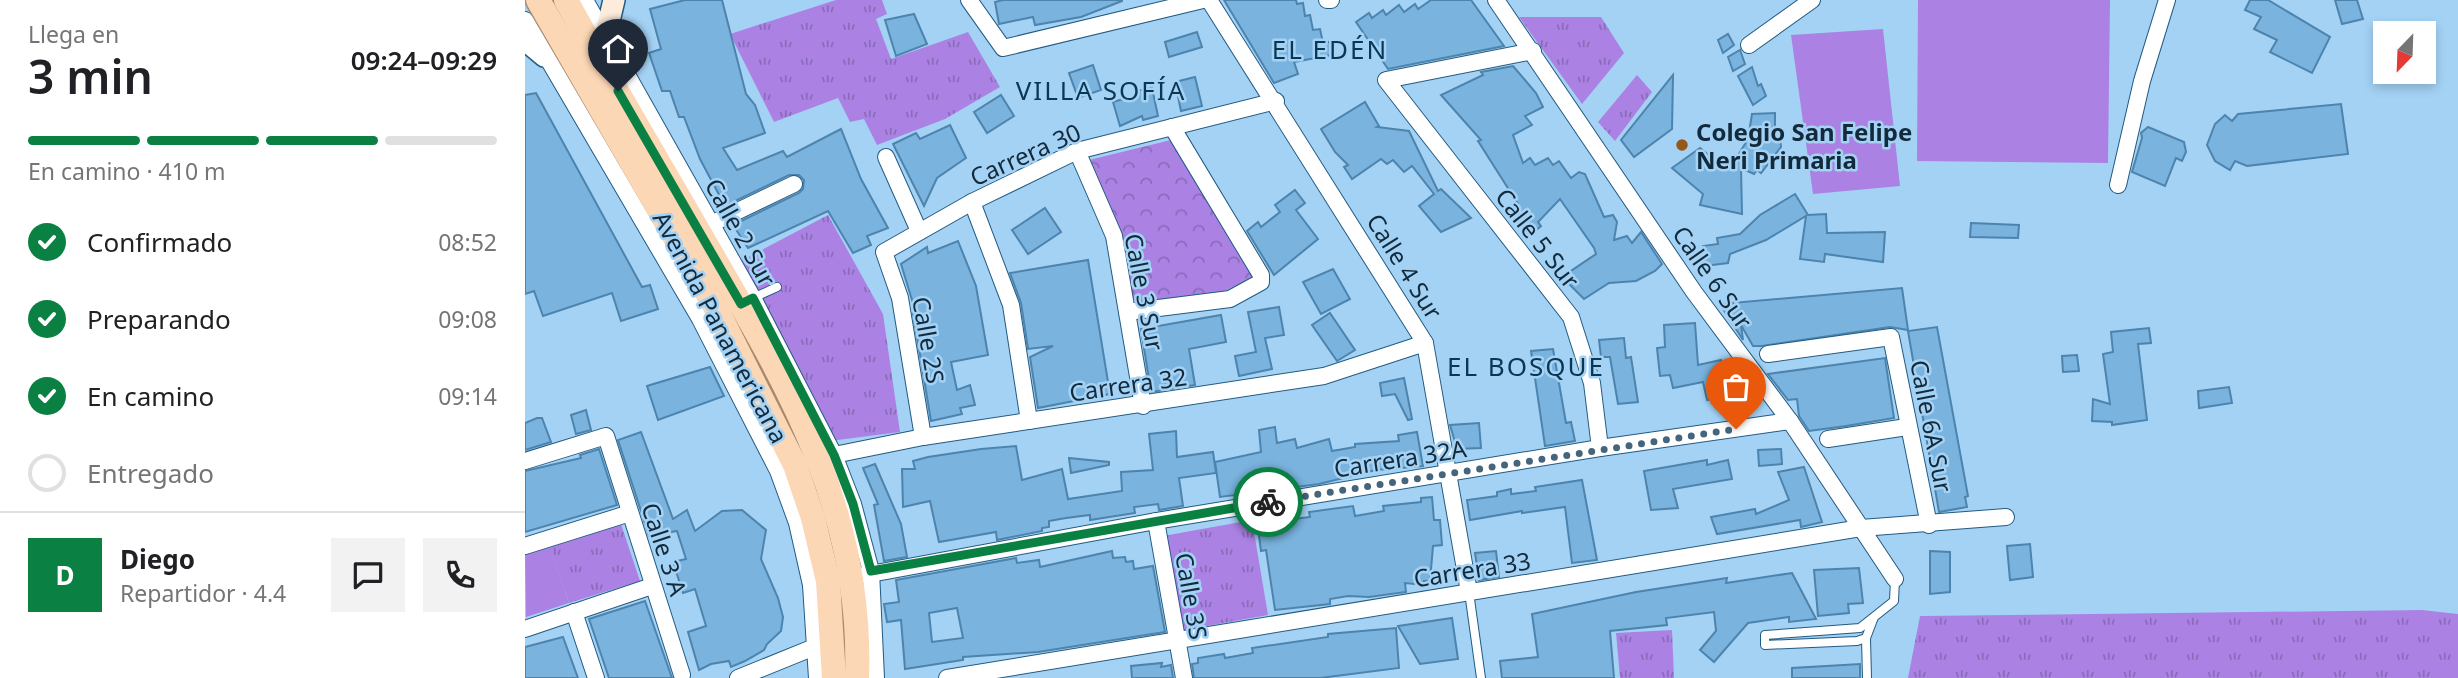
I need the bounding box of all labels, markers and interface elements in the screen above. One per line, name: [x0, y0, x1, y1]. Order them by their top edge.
text: Llega en: [28, 18, 119, 50]
pin: [588, 19, 648, 91]
north arrow: [2373, 21, 2436, 84]
map controls: [2373, 21, 2436, 84]
icon: home: [599, 30, 637, 68]
district label: EL EDÉN: [1272, 31, 1388, 67]
text: 09:24–09:29: [351, 42, 497, 78]
text: 3 min: [28, 45, 153, 107]
district label: VILLA SOFÍA: [1016, 72, 1186, 108]
street label: Carrera 30: [964, 115, 1086, 193]
place label: Colegio San Felipe Neri Primaria: [1696, 115, 1912, 176]
marker: Colegio San Felipe Neri Primaria: [1674, 137, 1690, 153]
text: En camino · 410 m: [28, 155, 226, 187]
street label: Calle 2 Sur: [698, 172, 784, 292]
street label: Calle 5 Sur: [1488, 181, 1588, 295]
street label: Avenida Panamericana: [646, 205, 796, 449]
street label: Calle 4 Sur: [1360, 207, 1450, 325]
street label: Calle 6 Sur: [1665, 219, 1761, 335]
icon: check: [28, 223, 66, 261]
text: Confirmado: [87, 224, 232, 260]
text: 08:52: [438, 226, 497, 258]
street label: Calle 3 Sur: [1117, 231, 1173, 353]
street label: Calle 2S: [905, 294, 953, 386]
icon: check: [28, 300, 66, 338]
text: Preparando: [87, 301, 231, 337]
text: 09:08: [438, 303, 497, 335]
district label: EL BOSQUE: [1447, 348, 1605, 384]
pin: [1706, 357, 1766, 429]
street label: Calle 6A Sur: [1903, 357, 1961, 495]
street label: Carrera 32: [1067, 359, 1189, 409]
icon: bag: [1717, 368, 1755, 406]
icon: check: [28, 377, 66, 415]
text: En camino: [87, 378, 214, 414]
text: 09:14: [438, 380, 497, 412]
street label: Carrera 32A: [1332, 431, 1469, 485]
text: Entregado: [87, 455, 214, 491]
courier: [1233, 467, 1303, 537]
icon: bike: [1249, 483, 1287, 521]
street label: Calle 3 A: [634, 498, 696, 600]
button: chat: [331, 538, 405, 612]
button: phone: [423, 538, 497, 612]
text: Diego: [120, 541, 195, 577]
street label: Carrera 33: [1411, 543, 1533, 595]
street label: Calle 3S: [1168, 550, 1216, 642]
text: D: [55, 557, 75, 593]
text: Repartidor · 4.4: [120, 577, 286, 609]

